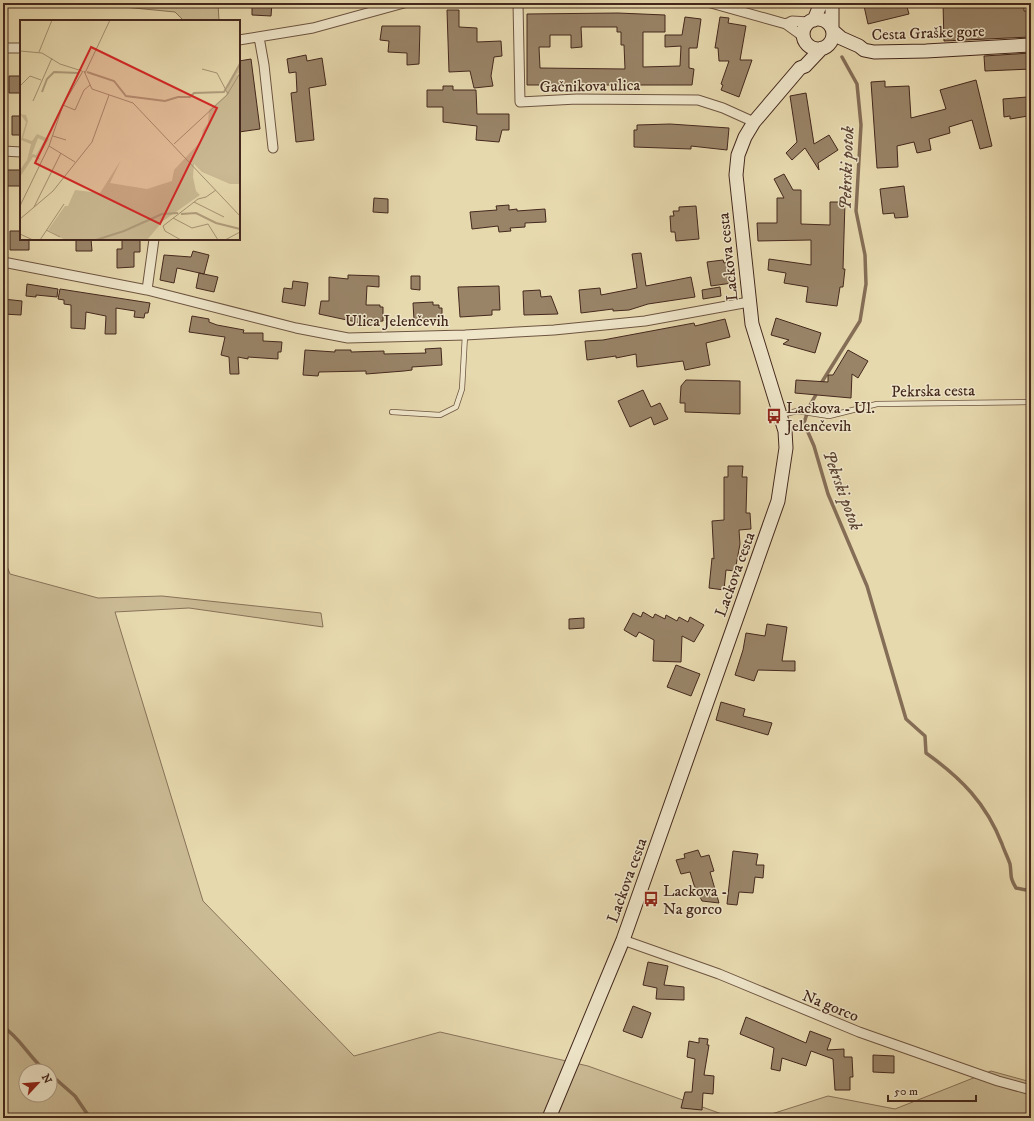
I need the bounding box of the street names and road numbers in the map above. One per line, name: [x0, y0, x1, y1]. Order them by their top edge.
street label: Cesta Graške gore: [871, 21, 985, 45]
street label: Gačnikova ulica: [540, 75, 641, 97]
street label: Lackova cesta: [713, 211, 743, 302]
street label: Ulica Jelenčevih: [345, 311, 450, 331]
street label: Pekrska cesta: [891, 380, 975, 402]
street label: Lackova cesta: [710, 529, 760, 620]
street label: Lackova cesta: [602, 835, 652, 926]
street label: Na gorco: [799, 986, 862, 1026]

